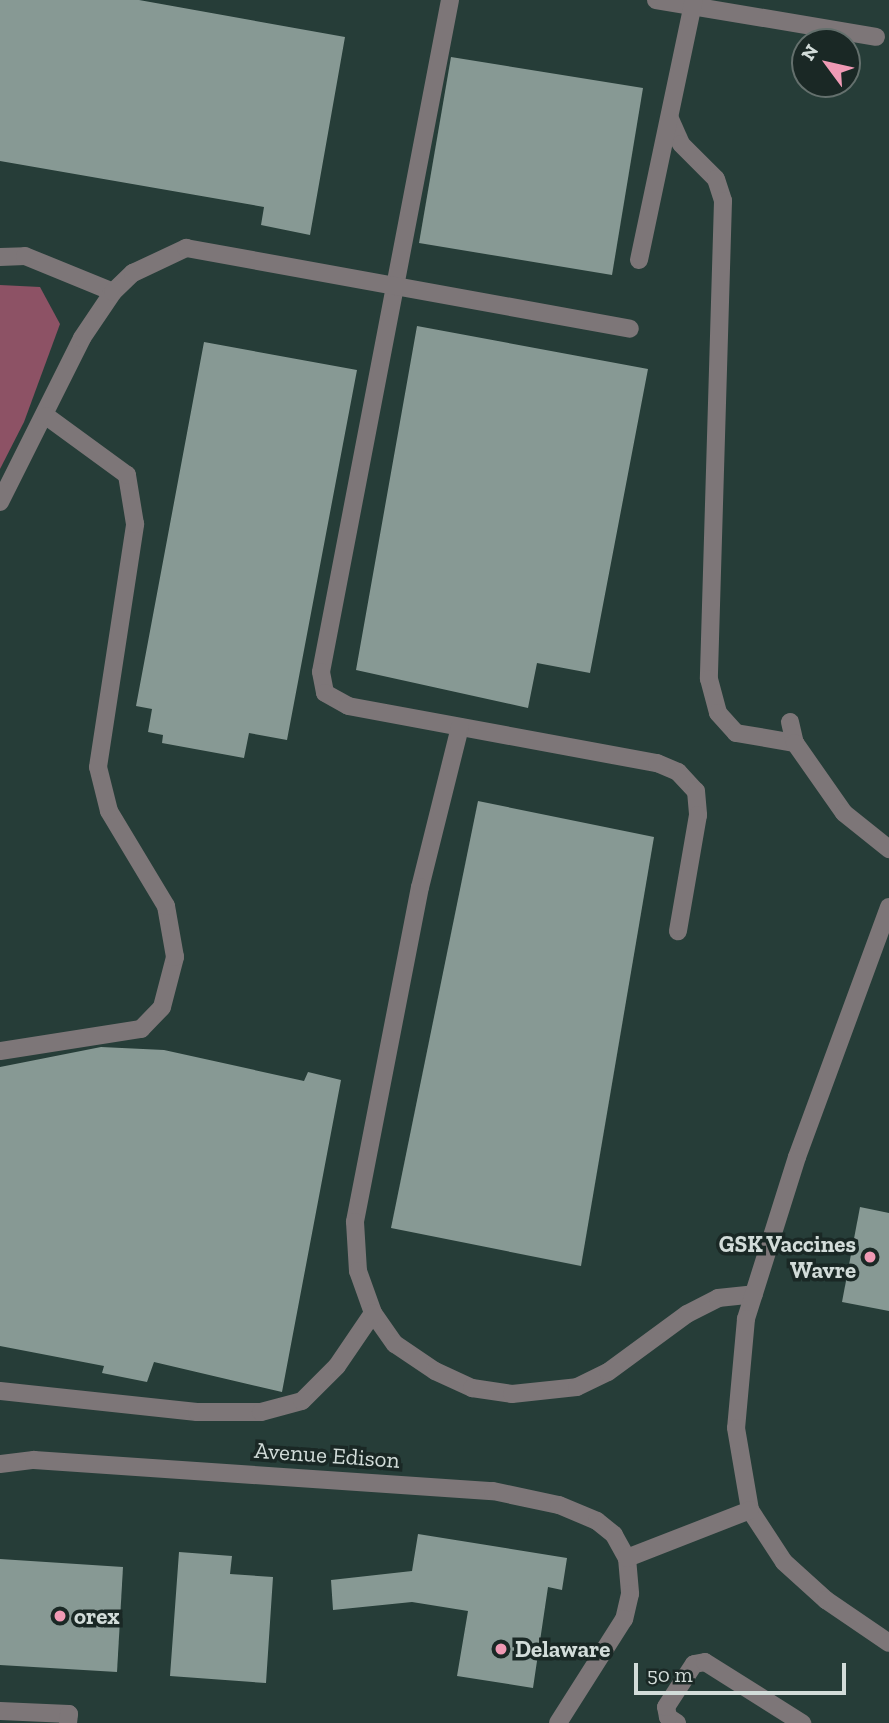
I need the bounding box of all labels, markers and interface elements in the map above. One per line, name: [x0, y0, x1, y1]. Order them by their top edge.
north arrow: [791, 28, 861, 98]
text: N: [796, 40, 823, 65]
place label: GSK Vaccines Wavre: [718, 1230, 856, 1284]
marker: GSK Vaccines Wavre: [862, 1249, 878, 1265]
street label: Avenue Edison: [253, 1436, 401, 1474]
place label: orex: [74, 1602, 120, 1630]
marker: orex: [52, 1608, 68, 1624]
place label: Delaware: [515, 1635, 610, 1663]
marker: Delaware: [493, 1641, 509, 1657]
scale bar: [637, 1650, 849, 1694]
text: 50 m: [647, 1662, 693, 1687]

